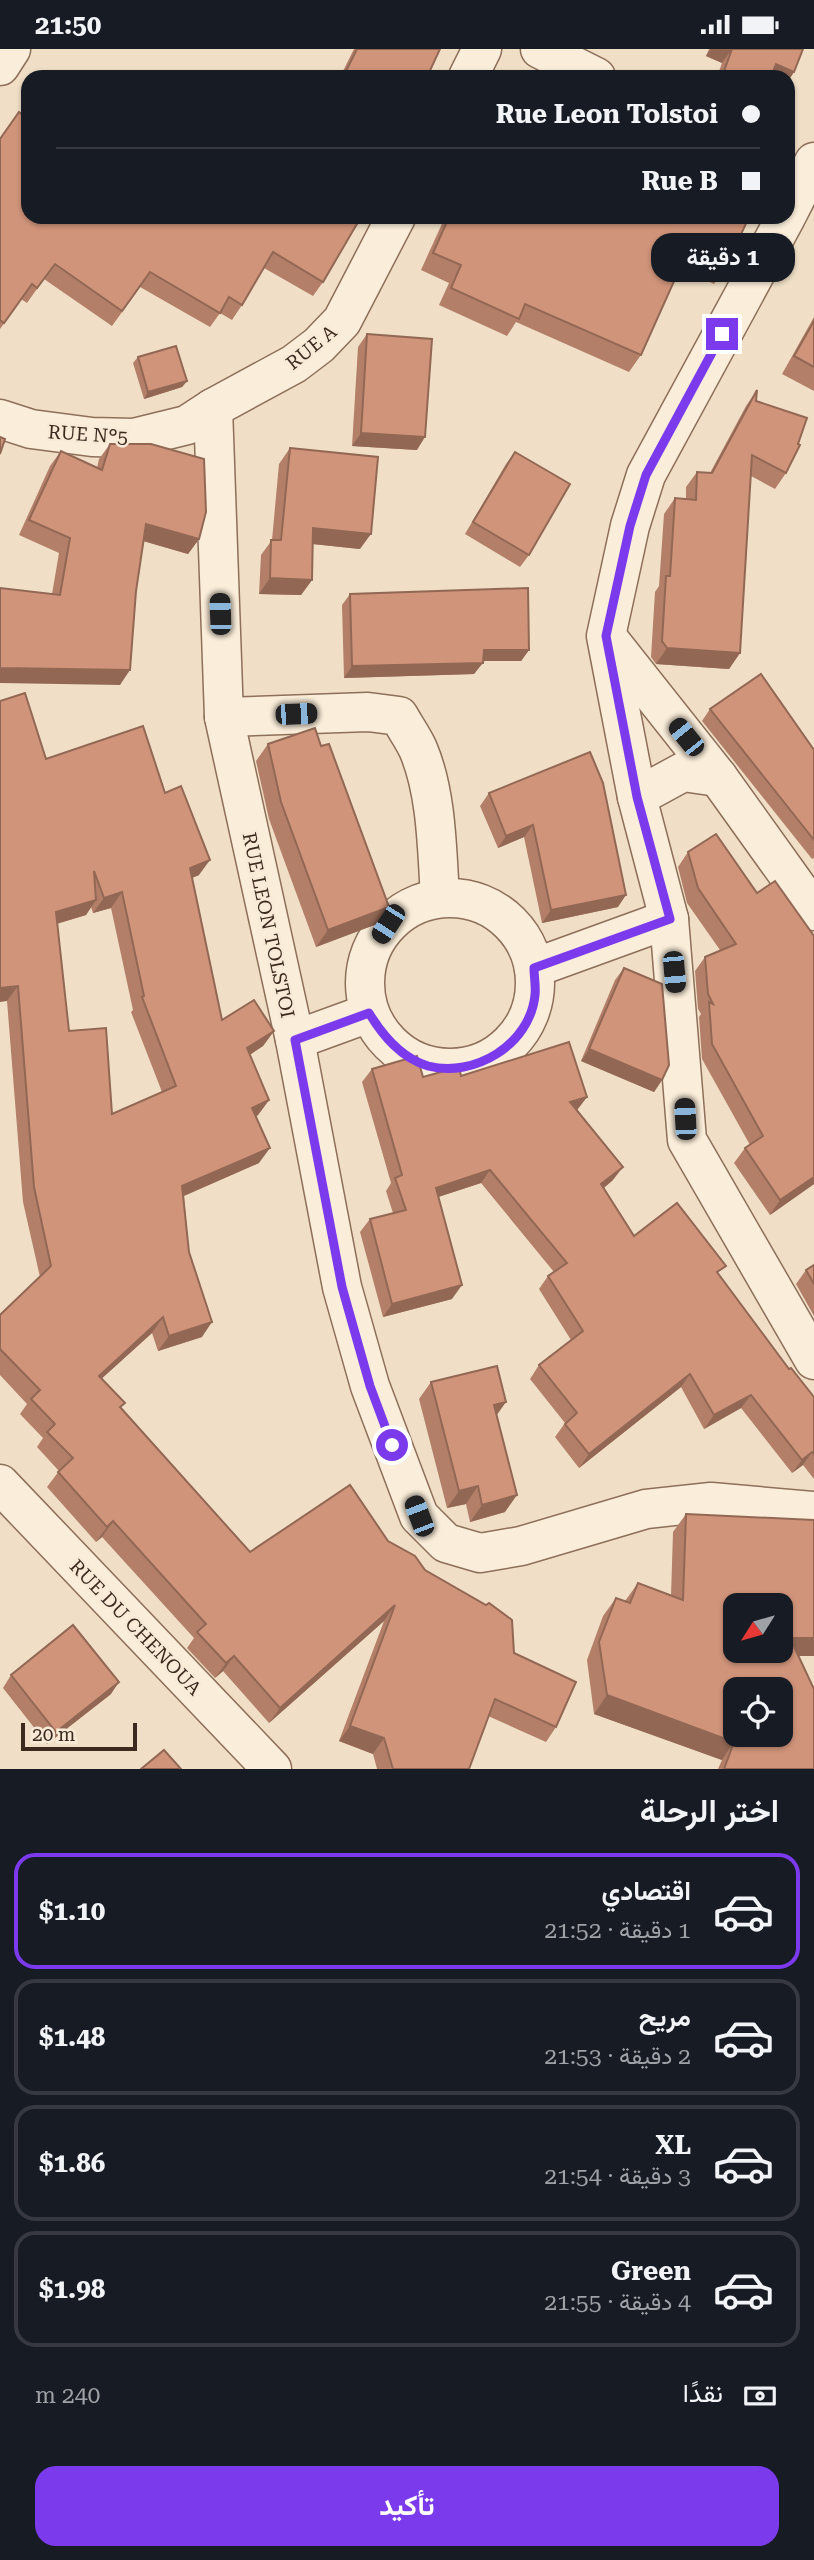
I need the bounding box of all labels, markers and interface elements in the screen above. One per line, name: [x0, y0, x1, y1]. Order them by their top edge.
text: 21:50: [35, 10, 101, 40]
text: Rue Leon Tolstoi: [496, 99, 718, 129]
text: Rue B: [641, 166, 718, 196]
callout: 1 دقيقة: [650, 233, 794, 281]
text: 1 دقيقة: [687, 244, 759, 271]
route end: [706, 318, 738, 350]
street label: RUE A: [281, 320, 342, 375]
street label: RUE N°5: [47, 420, 129, 449]
car: [209, 593, 232, 635]
car: [275, 703, 318, 725]
car: [665, 714, 708, 760]
street label: RUE LEON TOLSTOI: [238, 830, 299, 1020]
car: [368, 901, 409, 947]
car: [662, 950, 687, 994]
car: [674, 1097, 697, 1141]
route start: [376, 1429, 408, 1461]
car: [402, 1493, 437, 1539]
street label: RUE DU CHENOUA: [65, 1555, 207, 1700]
north arrow: [723, 1593, 793, 1663]
map controls: [723, 1593, 793, 1747]
button: locate: [723, 1677, 793, 1747]
scale bar: [21, 1720, 136, 1752]
text: 20 m: [32, 1723, 75, 1746]
text: اختر الرحلة: [640, 1792, 779, 1830]
text: اقتصادي: [602, 1876, 691, 1906]
icon: car: [712, 1880, 775, 1943]
text: $1.10: [39, 1896, 105, 1926]
text: 1 دقيقة · 21:52: [544, 1917, 691, 1944]
text: مريح: [639, 2002, 691, 2032]
icon: car: [712, 2006, 775, 2069]
text: $1.48: [39, 2022, 105, 2052]
text: 2 دقيقة · 21:53: [544, 2043, 691, 2070]
text: XL: [655, 2130, 691, 2160]
icon: car: [712, 2132, 775, 2195]
text: $1.86: [39, 2148, 105, 2178]
text: 3 دقيقة · 21:54: [544, 2163, 691, 2190]
text: Green: [611, 2256, 691, 2286]
icon: car: [712, 2258, 775, 2321]
text: $1.98: [39, 2274, 105, 2304]
text: 4 دقيقة · 21:55: [544, 2289, 691, 2316]
icon: cash: [741, 2377, 779, 2415]
text: نقدًا: [683, 2378, 723, 2408]
text: 240 m: [35, 2382, 100, 2409]
button: تأكيد: [35, 2466, 779, 2546]

